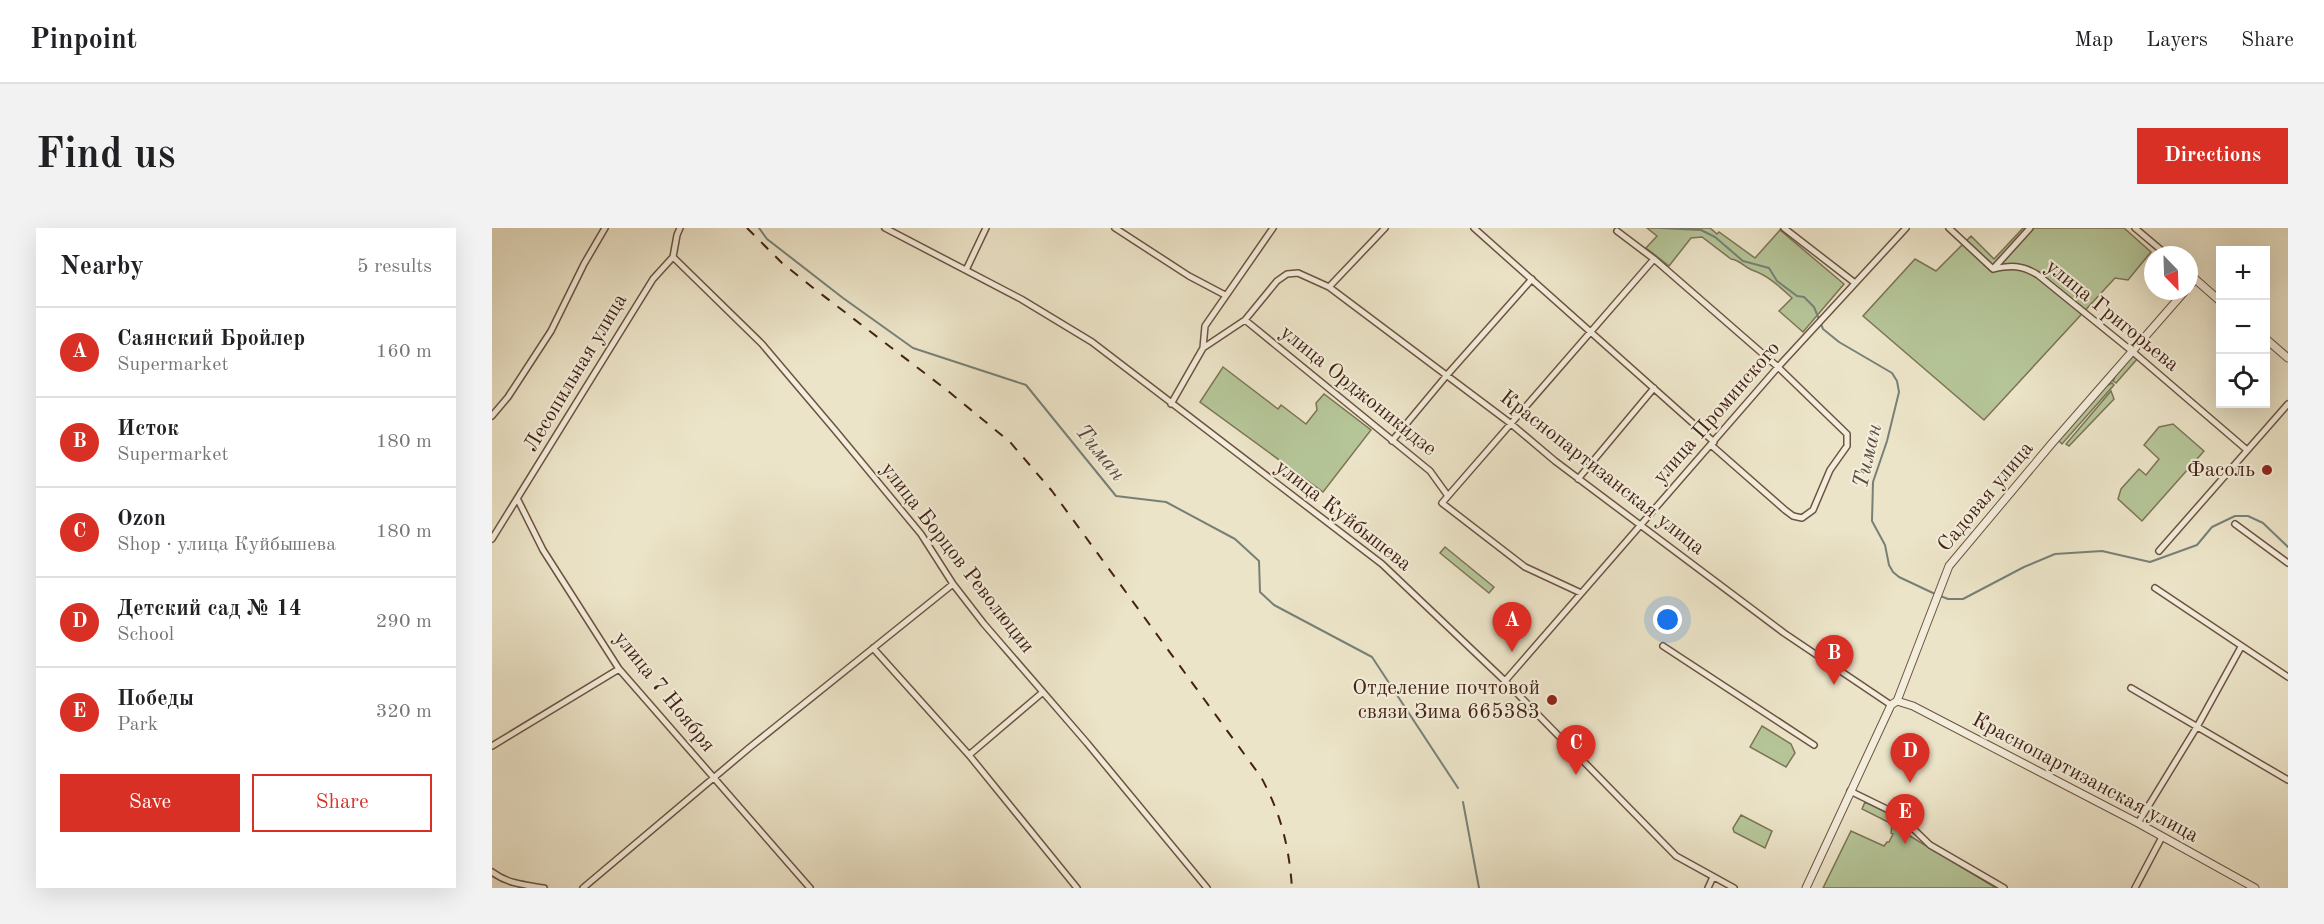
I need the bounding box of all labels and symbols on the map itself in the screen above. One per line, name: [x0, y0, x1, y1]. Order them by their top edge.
north arrow: [2144, 246, 2198, 300]
street label: улица Григорьева: [2041, 256, 2183, 376]
street label: Лесопильная улица: [521, 290, 631, 456]
street label: улица Орджоникидзе: [1276, 322, 1440, 460]
street label: улица Проминского: [1650, 338, 1784, 488]
street label: Краснопартизанская улица: [1496, 387, 1708, 559]
water label: Тиман: [1071, 421, 1129, 486]
water label: Тиман: [1850, 421, 1886, 490]
street label: Садовая улица: [1934, 438, 2038, 556]
street label: улица Куйбышева: [1271, 456, 1415, 576]
street label: улица Борцов Революции: [876, 459, 1038, 657]
place label: Фасоль: [2187, 460, 2255, 481]
marker: Фасоль: [2260, 463, 2274, 477]
pin: A: [1492, 602, 1532, 652]
your location: [1653, 605, 1682, 634]
street label: улица 7 Ноября: [609, 628, 719, 756]
pin: B: [1814, 636, 1854, 685]
place label: Отделение почтовой связи Зима 665383: [1352, 678, 1540, 723]
marker: Отделение почтовой связи Зима 665383: [1545, 693, 1559, 707]
street label: Краснопартизанская улица: [1968, 709, 2202, 847]
pin: C: [1556, 726, 1596, 775]
pin: D: [1890, 734, 1930, 783]
pin: E: [1886, 794, 1924, 844]

